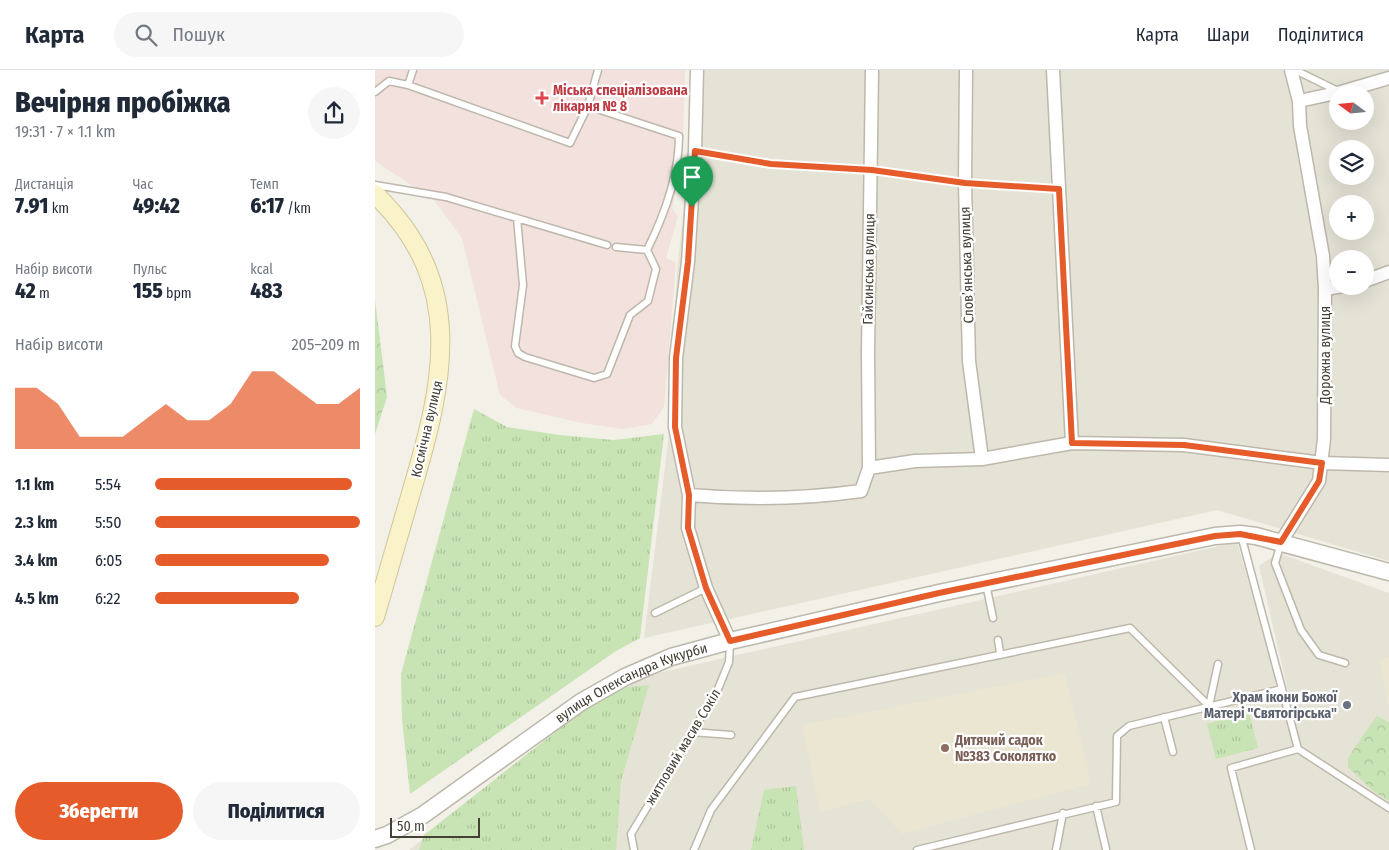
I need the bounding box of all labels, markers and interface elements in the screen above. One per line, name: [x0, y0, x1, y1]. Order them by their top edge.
search box: [114, 12, 464, 57]
text: Карта: [25, 21, 84, 49]
icon: search: [132, 21, 160, 49]
text: Пошук: [172, 23, 225, 46]
text: Карта: [1136, 24, 1179, 46]
text: Шари: [1207, 24, 1250, 46]
text: Поділитися: [1278, 24, 1364, 46]
place label: Міська спеціалізована лікарня № 8: [553, 82, 688, 115]
north arrow: [1329, 85, 1374, 130]
map controls: [1329, 85, 1374, 295]
text: Вечірня пробіжка: [15, 86, 231, 119]
button: share: [308, 87, 360, 139]
marker: Міська спеціалізована лікарня № 8: [535, 91, 549, 105]
text: 19:31 · 7 × 1.1 km: [15, 122, 116, 141]
button: layers: [1329, 140, 1374, 185]
pin: [671, 156, 713, 207]
icon: arrive: [678, 163, 706, 191]
text: Дистанція: [15, 176, 74, 193]
text: Час: [133, 176, 153, 193]
text: Темп: [250, 176, 279, 193]
text: 7.91: [15, 193, 48, 219]
text: 49:42: [133, 193, 180, 219]
text: 6:17: [250, 193, 284, 219]
button: +: [1329, 195, 1374, 240]
text: km: [48, 200, 69, 217]
text: /km: [284, 200, 311, 217]
street label: Словʼянська вулиця: [956, 206, 978, 324]
street label: Гайсинська вулиця: [860, 213, 878, 325]
button: −: [1329, 250, 1374, 295]
text: Набір висоти: [15, 261, 92, 278]
text: Пульс: [133, 261, 167, 278]
text: kcal: [250, 261, 273, 278]
text: 42: [15, 278, 36, 304]
text: 155: [133, 278, 163, 304]
text: 483: [250, 278, 283, 304]
text: m: [36, 285, 50, 302]
text: bpm: [163, 285, 192, 302]
street label: Дорожна вулиця: [1317, 306, 1334, 405]
text: Набір висоти: [15, 335, 103, 354]
text: 205–209 m: [292, 335, 360, 354]
street label: Космічна вулиця: [408, 379, 446, 479]
text: 1.1 km: [15, 475, 54, 494]
text: 5:54: [95, 475, 121, 494]
text: 2.3 km: [15, 513, 58, 532]
text: 5:50: [95, 513, 121, 532]
text: 3.4 km: [15, 551, 58, 570]
text: 6:05: [95, 551, 122, 570]
text: 4.5 km: [15, 589, 59, 608]
text: 6:22: [95, 589, 120, 608]
street label: вулиця Олександра Кукурби: [552, 639, 709, 726]
street label: житловий масив Сокіл: [642, 686, 724, 808]
place label: Храм ікони Божої Матері "Святогірська": [1204, 689, 1338, 722]
marker: Храм ікони Божої Матері "Святогірська": [1341, 699, 1353, 711]
place label: Дитячий садок №383 Соколятко: [954, 732, 1057, 765]
marker: Дитячий садок №383 Соколятко: [939, 742, 951, 754]
button: Зберегти: [15, 782, 183, 840]
button: Поділитися: [193, 782, 360, 840]
scale bar: [390, 815, 480, 838]
text: 50 m: [397, 818, 425, 835]

